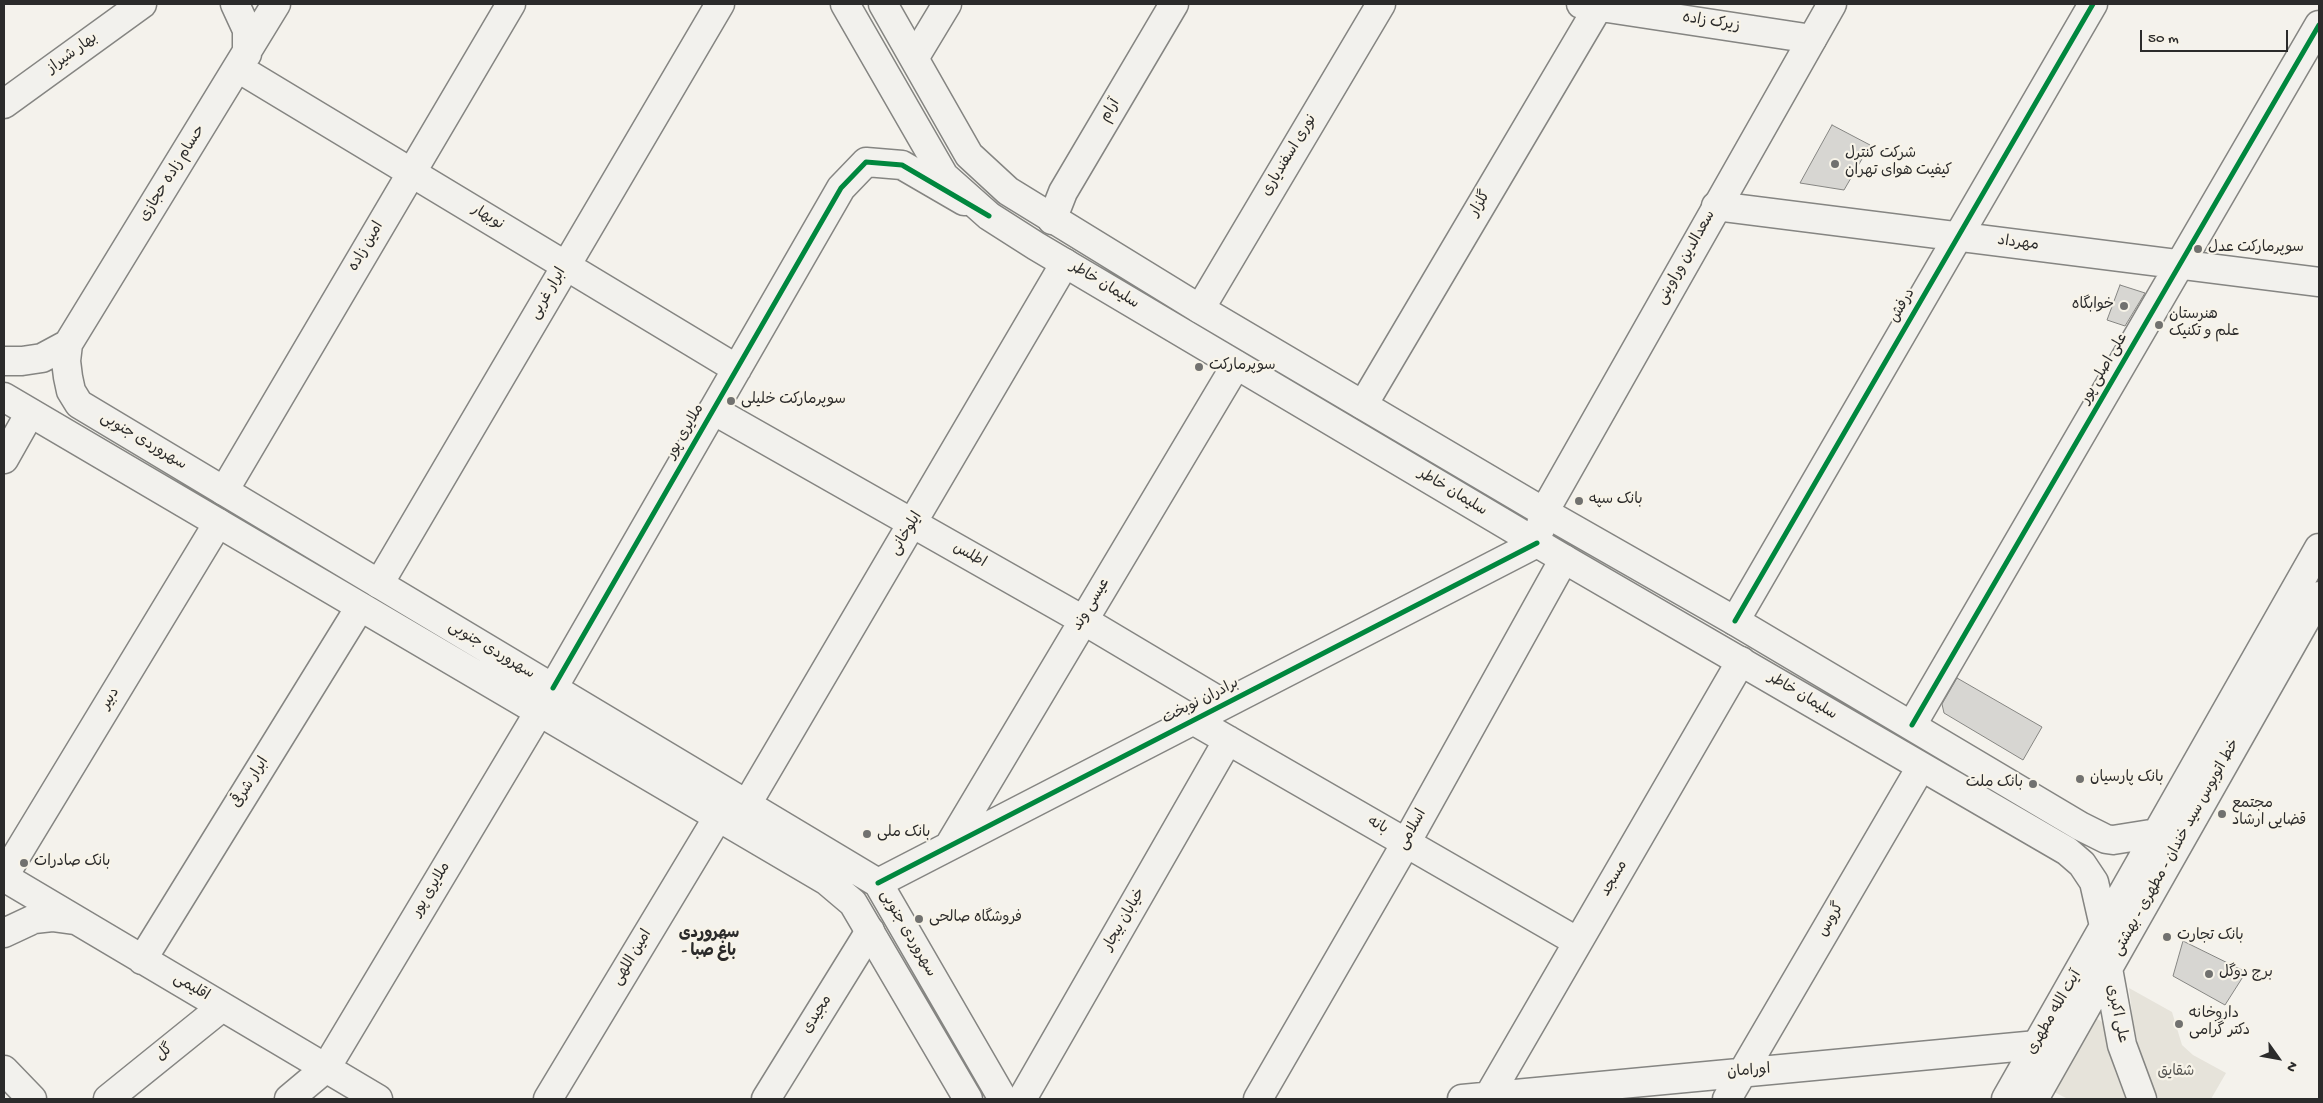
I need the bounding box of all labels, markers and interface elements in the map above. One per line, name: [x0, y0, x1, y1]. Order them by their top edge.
street label: زیرک زاده: [1681, 10, 1741, 36]
scale bar: [2143, 20, 2290, 52]
street label: بهار شیراز: [44, 30, 102, 78]
text: 50 m: [2148, 30, 2179, 48]
street label: آرام: [1097, 96, 1125, 126]
street label: نوری اسفندیاری: [1259, 112, 1321, 200]
street label: حسام زاده حجازی: [136, 123, 210, 225]
place label: شرکت کنترل کیفیت هوای تهران: [1845, 146, 1952, 181]
marker: شرکت کنترل کیفیت هوای تهران: [1829, 158, 1841, 170]
street label: گلزار: [1466, 188, 1496, 220]
street label: نوبهار: [467, 201, 507, 235]
street label: سعدالدین وراوینی: [1654, 208, 1720, 308]
street label: امین زاده: [346, 219, 388, 275]
street label: مهرداد: [1996, 233, 2040, 255]
place label: سوپرمارکت عدل: [2208, 240, 2304, 258]
marker: سوپرمارکت عدل: [2192, 243, 2204, 255]
street label: سلیمان خاطر: [1066, 258, 1142, 314]
street label: ابرار غربی: [527, 265, 571, 323]
street label: درفش: [1886, 286, 1920, 326]
place label: خوابگاه: [2072, 297, 2114, 315]
marker: خوابگاه: [2118, 300, 2130, 312]
place label: هنرستان علم و تکنیک: [2169, 307, 2239, 342]
marker: هنرستان علم و تکنیک: [2153, 319, 2165, 331]
street label: علی اصلی پور: [2078, 330, 2132, 408]
place label: سوپرمارکت: [1209, 358, 1276, 376]
marker: سوپرمارکت: [1193, 361, 1205, 373]
place label: سوپرمارکت خلیلی: [741, 392, 846, 410]
marker: سوپرمارکت خلیلی: [725, 395, 737, 407]
street label: ملایری پور: [663, 401, 709, 463]
street label: سهروردی جنوبی: [97, 409, 189, 475]
street label: سلیمان خاطر: [1414, 465, 1490, 521]
place label: بانک سپه: [1589, 492, 1643, 510]
marker: بانک سپه: [1573, 495, 1585, 507]
street label: ایلوخانی: [887, 509, 927, 559]
street label: اطلس: [949, 539, 989, 573]
street label: عیسی وند: [1069, 575, 1115, 635]
street label: سهروردی جنوبی: [445, 618, 537, 684]
street label: سلیمان خاطر: [1764, 669, 1840, 725]
street label: برادران نوبخت: [1160, 675, 1242, 729]
street label: دبیر: [98, 685, 124, 713]
street label: خط اتوبوس سید خندان - مطهری - بهشتی: [2110, 737, 2244, 959]
street label: ابرار شرقی: [228, 754, 274, 812]
place label: بانک پارسیان: [2090, 770, 2163, 788]
marker: بانک پارسیان: [2074, 773, 2086, 785]
place label: بانک ملت: [1966, 775, 2023, 793]
marker: بانک ملت: [2027, 778, 2039, 790]
place label: مجتمع قضایی ارشاد: [2232, 796, 2306, 831]
street label: اسلامی: [1395, 807, 1431, 853]
marker: مجتمع قضایی ارشاد: [2216, 808, 2228, 820]
street label: بانه: [1363, 813, 1391, 839]
place label: بانک ملی: [877, 825, 930, 843]
marker: بانک ملی: [861, 828, 873, 840]
place label: بانک صادرات: [34, 854, 110, 872]
marker: بانک صادرات: [18, 857, 30, 869]
street label: مسجد: [1598, 858, 1632, 900]
street label: ملایری پور: [409, 860, 455, 920]
street label: خیابان بیجار: [1100, 886, 1150, 954]
street label: سهروردی جنوبی: [875, 887, 939, 981]
street label: گروس: [1815, 900, 1849, 940]
place label: فروشگاه صالحی: [929, 910, 1022, 928]
marker: فروشگاه صالحی: [913, 913, 925, 925]
district label: سهروردی - باغ صبا: [679, 925, 739, 963]
street label: امین اللهی: [609, 927, 657, 989]
place label: بانک تجارت: [2177, 928, 2244, 946]
marker: بانک تجارت: [2161, 931, 2173, 943]
place label: برج دوگل: [2219, 965, 2273, 983]
street label: آیت الله مطهری: [2024, 968, 2086, 1058]
marker: برج دوگل: [2203, 968, 2215, 980]
street label: اقلیمی: [170, 970, 212, 1006]
street label: علی‌ اکبری: [2101, 983, 2131, 1045]
street label: مجیدی: [799, 992, 837, 1038]
place label: داروخانه دکتر گرامی: [2189, 1006, 2250, 1041]
marker: داروخانه دکتر گرامی: [2173, 1018, 2185, 1030]
north arrow: [2253, 1033, 2303, 1083]
street label: گل: [153, 1041, 177, 1065]
text: N: [2282, 1058, 2301, 1075]
street label: اورامان: [1727, 1061, 1771, 1083]
park label: شقایق: [2158, 1064, 2194, 1082]

